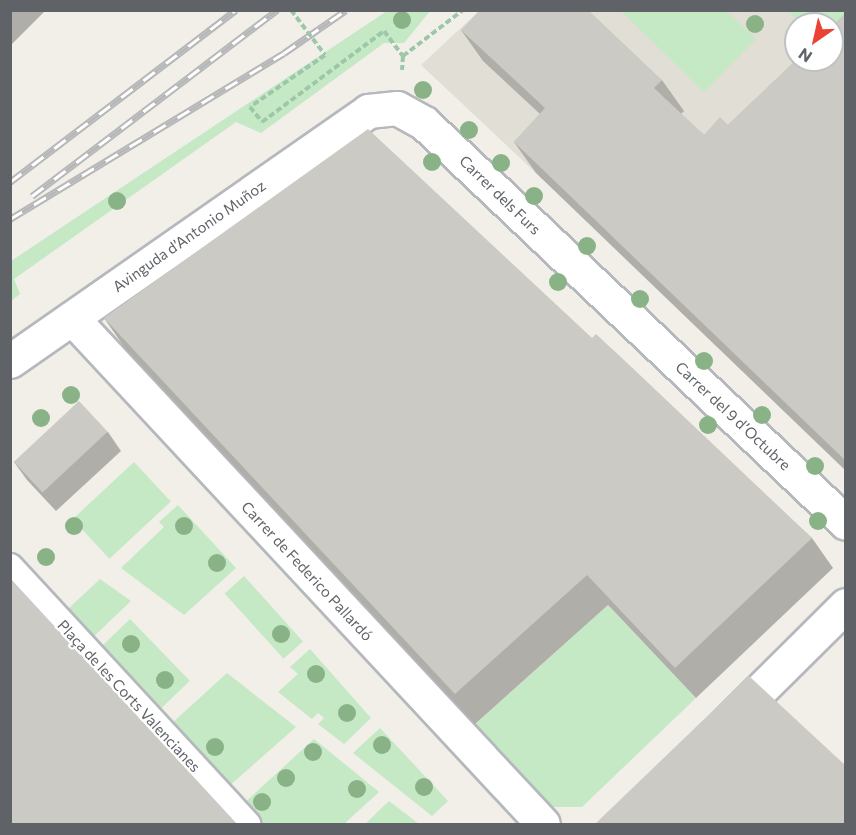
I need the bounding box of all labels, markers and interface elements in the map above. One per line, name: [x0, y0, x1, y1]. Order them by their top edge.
north arrow: [784, 12, 844, 72]
text: N: [794, 44, 815, 67]
street label: Carrer dels Furs: [456, 152, 544, 238]
street label: Avinguda d’Antonio Muñoz: [109, 176, 269, 296]
street label: Carrer del 9 d’Octubre: [672, 358, 794, 474]
street label: Carrer de Federico Pallardó: [238, 498, 376, 644]
street label: Plaça de les Corts Valencianes: [54, 616, 204, 776]

